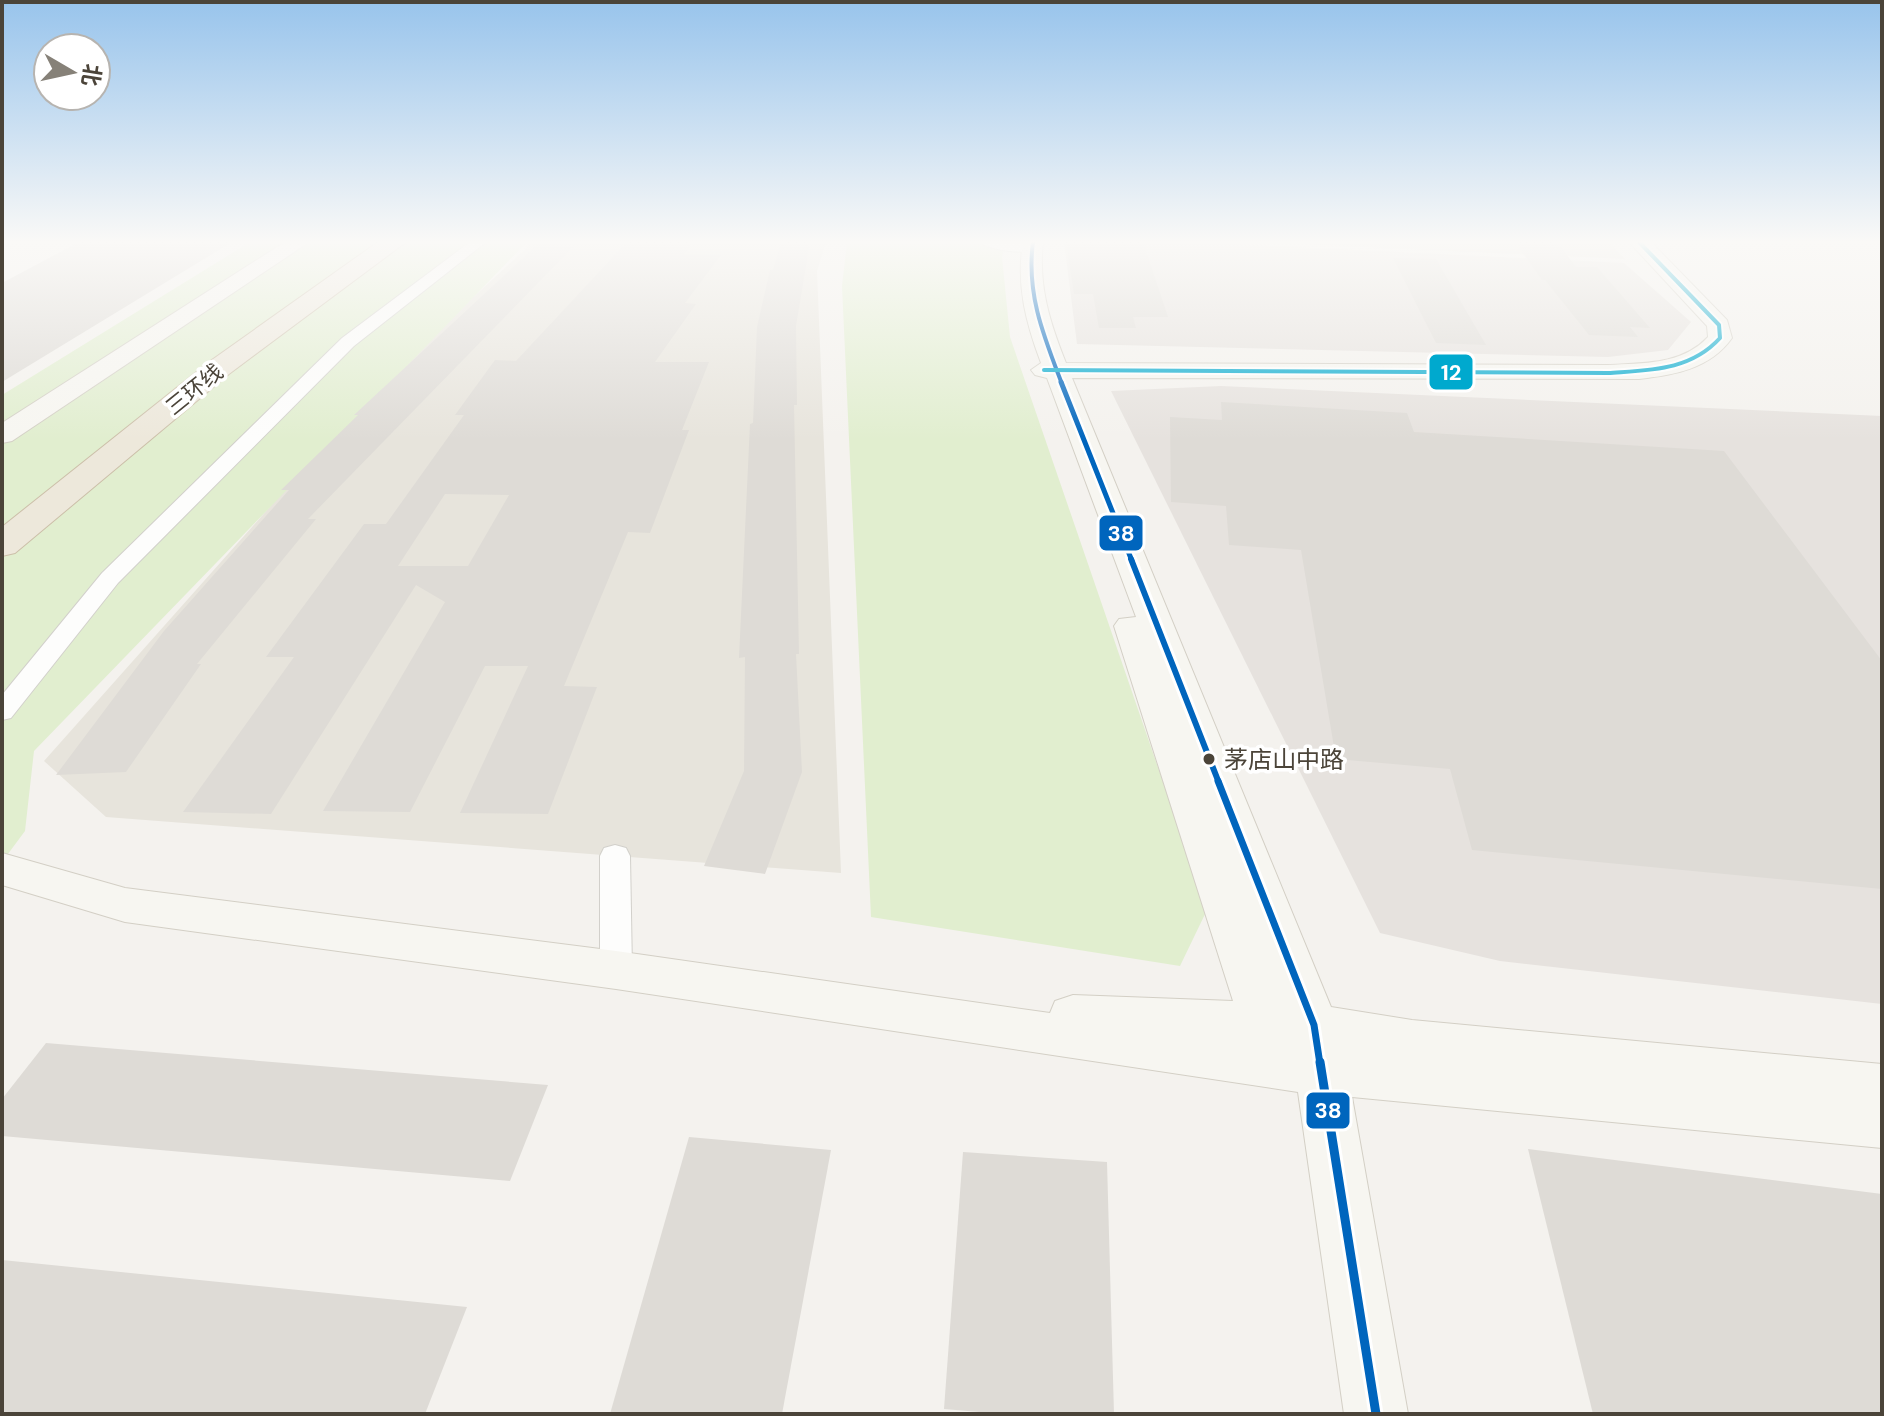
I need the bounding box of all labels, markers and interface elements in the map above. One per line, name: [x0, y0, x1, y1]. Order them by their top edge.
north arrow: [32, 32, 112, 112]
text: 北: [75, 62, 107, 88]
line badge: 12: [1428, 353, 1474, 391]
street label: 三环线: [160, 357, 229, 421]
text: 12: [1441, 358, 1461, 387]
line badge: 38: [1098, 514, 1144, 552]
text: 38: [1107, 519, 1135, 548]
place label: 茅店山中路: [1224, 744, 1344, 775]
marker: 茅店山中路: [1201, 751, 1217, 767]
line badge: 38: [1305, 1091, 1351, 1130]
text: 38: [1314, 1096, 1342, 1125]

